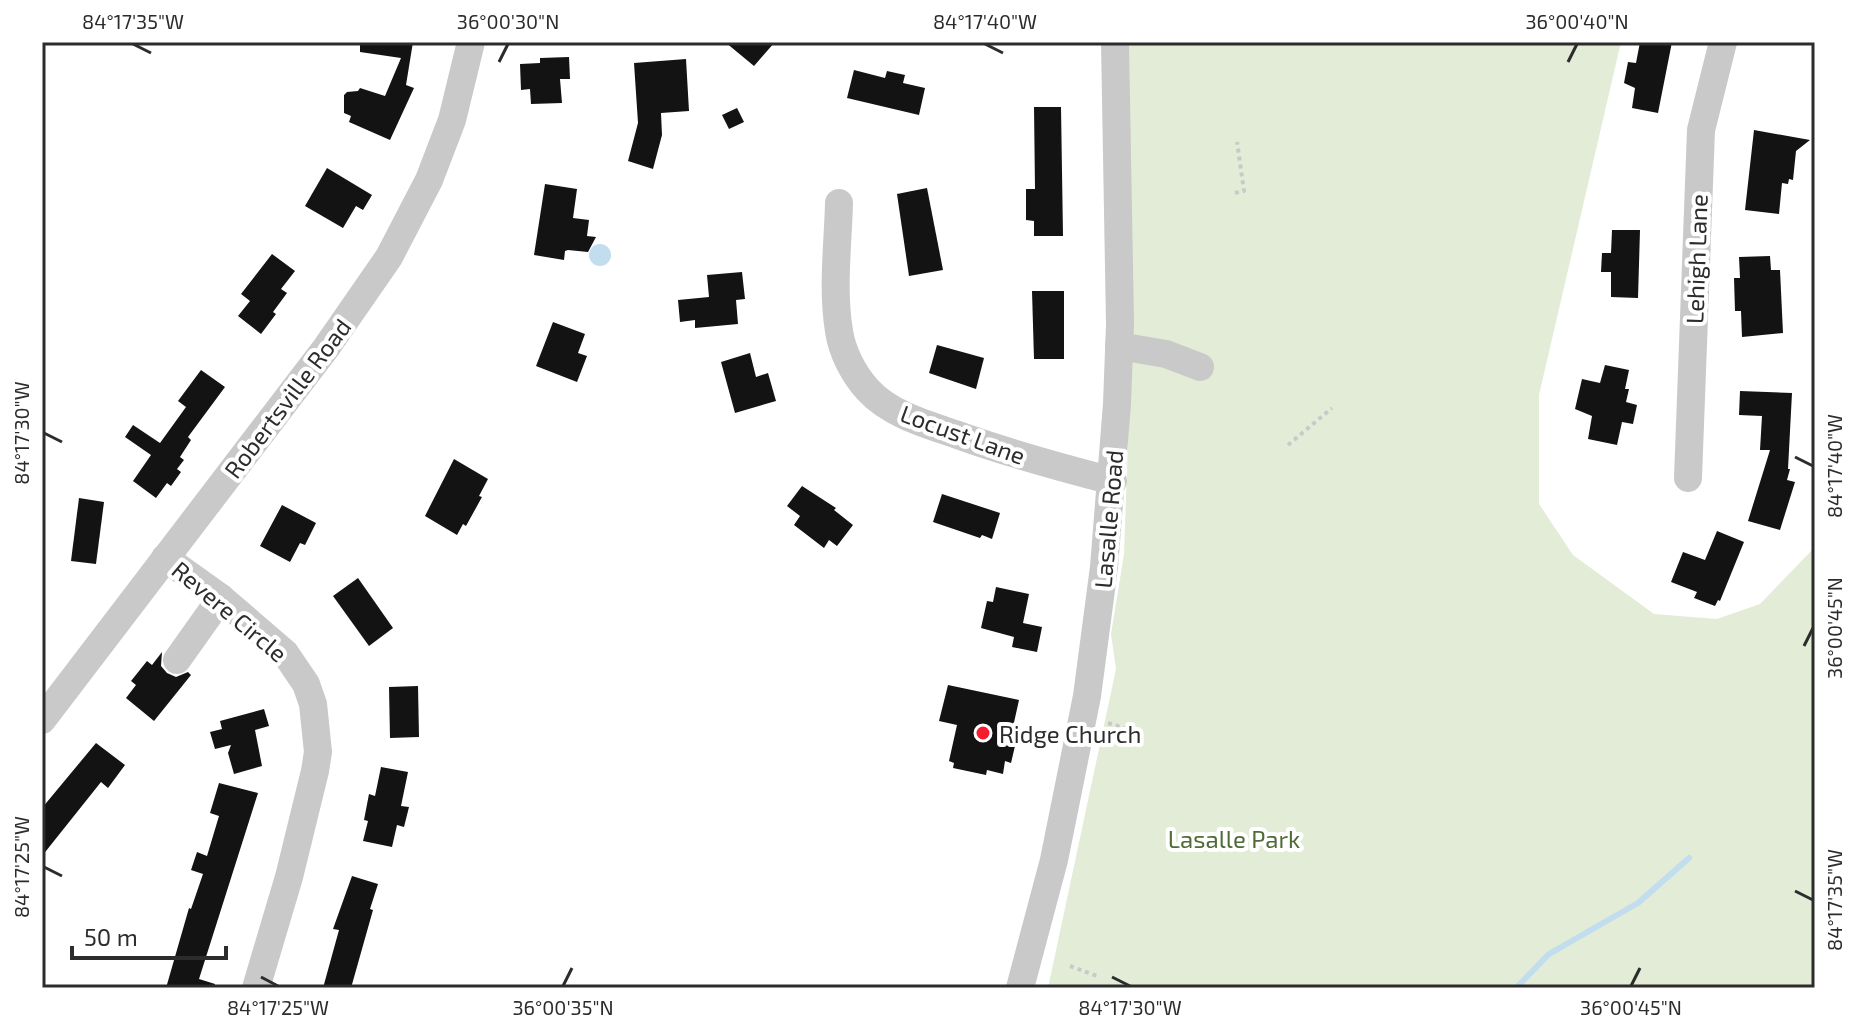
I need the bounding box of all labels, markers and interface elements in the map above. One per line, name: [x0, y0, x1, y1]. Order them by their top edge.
text: 84°17'35"W: [82, 9, 184, 33]
text: 36°00'30"N: [457, 9, 559, 33]
text: 84°17'40"W: [933, 9, 1037, 33]
text: 36°00'40"N: [1525, 9, 1629, 33]
street label: Lehigh Lane: [1679, 193, 1713, 325]
street label: Robertsville Road: [218, 313, 356, 483]
text: 84°17'30"W: [9, 381, 33, 485]
street label: Locust Lane: [897, 398, 1029, 470]
text: 84°17'40"W: [1822, 414, 1846, 518]
street label: Lasalle Road: [1088, 449, 1128, 589]
street label: Revere Circle: [167, 554, 293, 668]
text: 36°00'45"N: [1822, 577, 1846, 679]
place label: Ridge Church: [999, 719, 1141, 748]
marker: Ridge Church: [974, 724, 992, 742]
text: 84°17'25"W: [9, 816, 33, 918]
park label: Lasalle Park: [1168, 824, 1300, 853]
text: 84°17'35"W: [1822, 849, 1846, 951]
scale bar: [72, 910, 226, 960]
text: 50 m: [84, 922, 138, 951]
text: 84°17'25"W: [227, 995, 329, 1019]
text: 36°00'35"N: [512, 995, 614, 1019]
text: 84°17'30"W: [1078, 995, 1182, 1019]
text: 36°00'45"N: [1580, 995, 1682, 1019]

